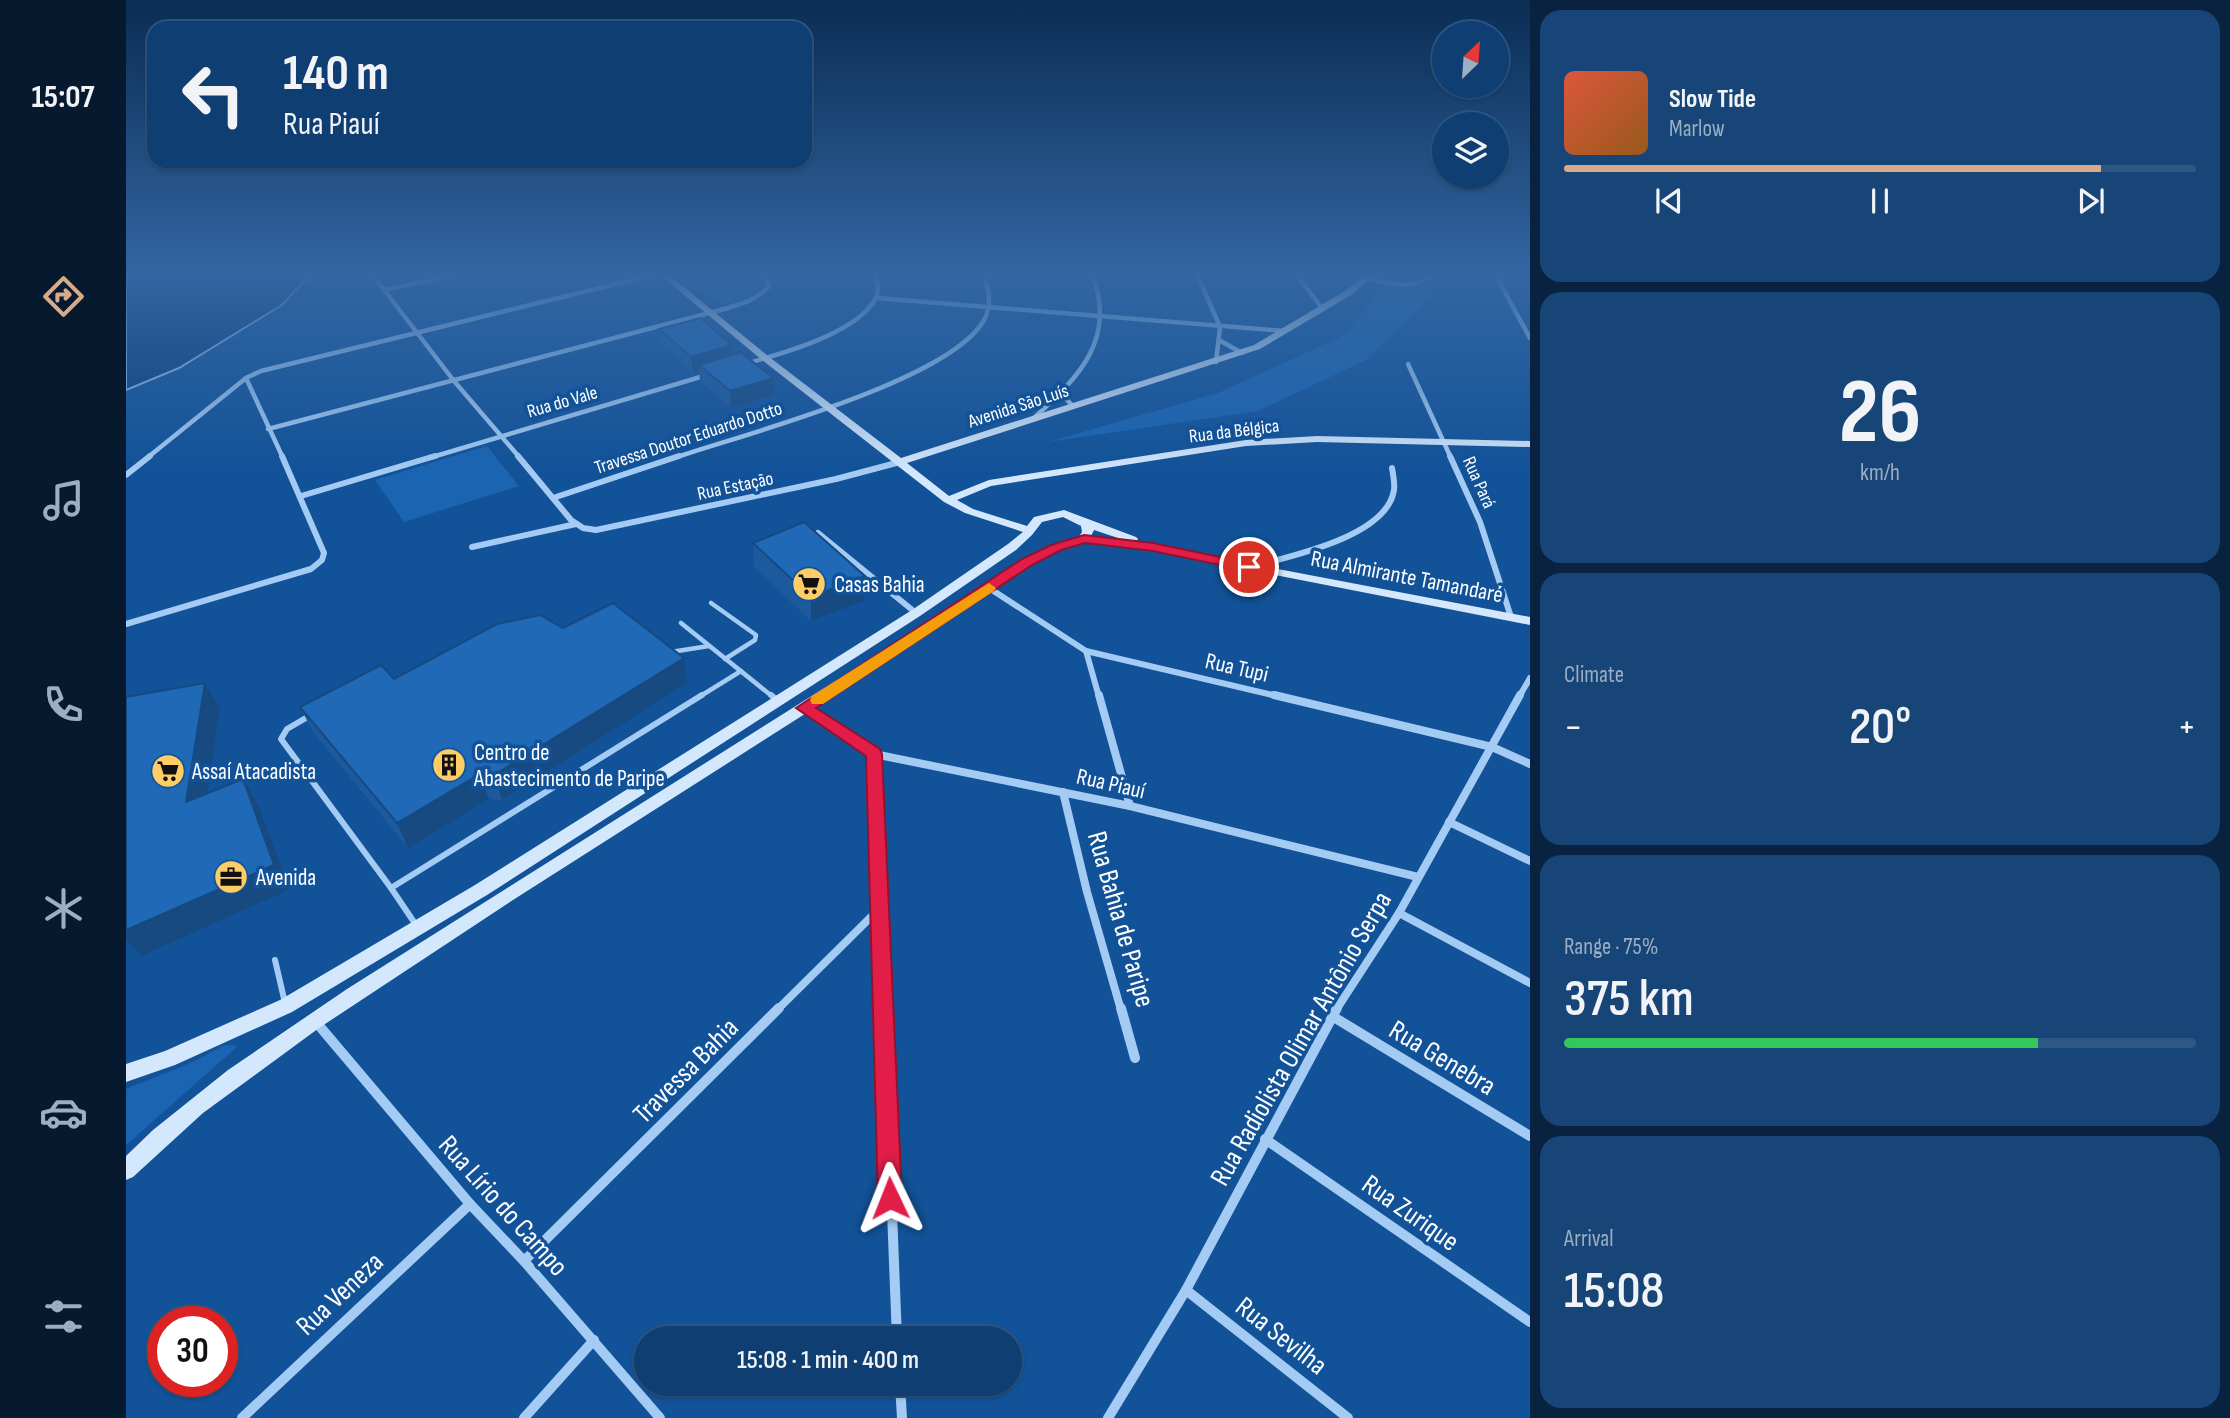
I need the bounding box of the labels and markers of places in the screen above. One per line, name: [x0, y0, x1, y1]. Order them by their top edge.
pin: [1219, 537, 1279, 597]
supermarket icon: Casas Bahia: [790, 565, 828, 603]
place label: Casas Bahia: [834, 571, 925, 599]
place label: Centro de Abastecimento de Paripe: [473, 739, 665, 793]
building icon: Centro de Abastecimento de Paripe: [430, 746, 468, 784]
supermarket icon: Assaí Atacadista: [149, 752, 187, 790]
place label: Assaí Atacadista: [191, 758, 316, 786]
office icon: Avenida: [212, 858, 250, 896]
place label: Avenida: [255, 864, 316, 892]

